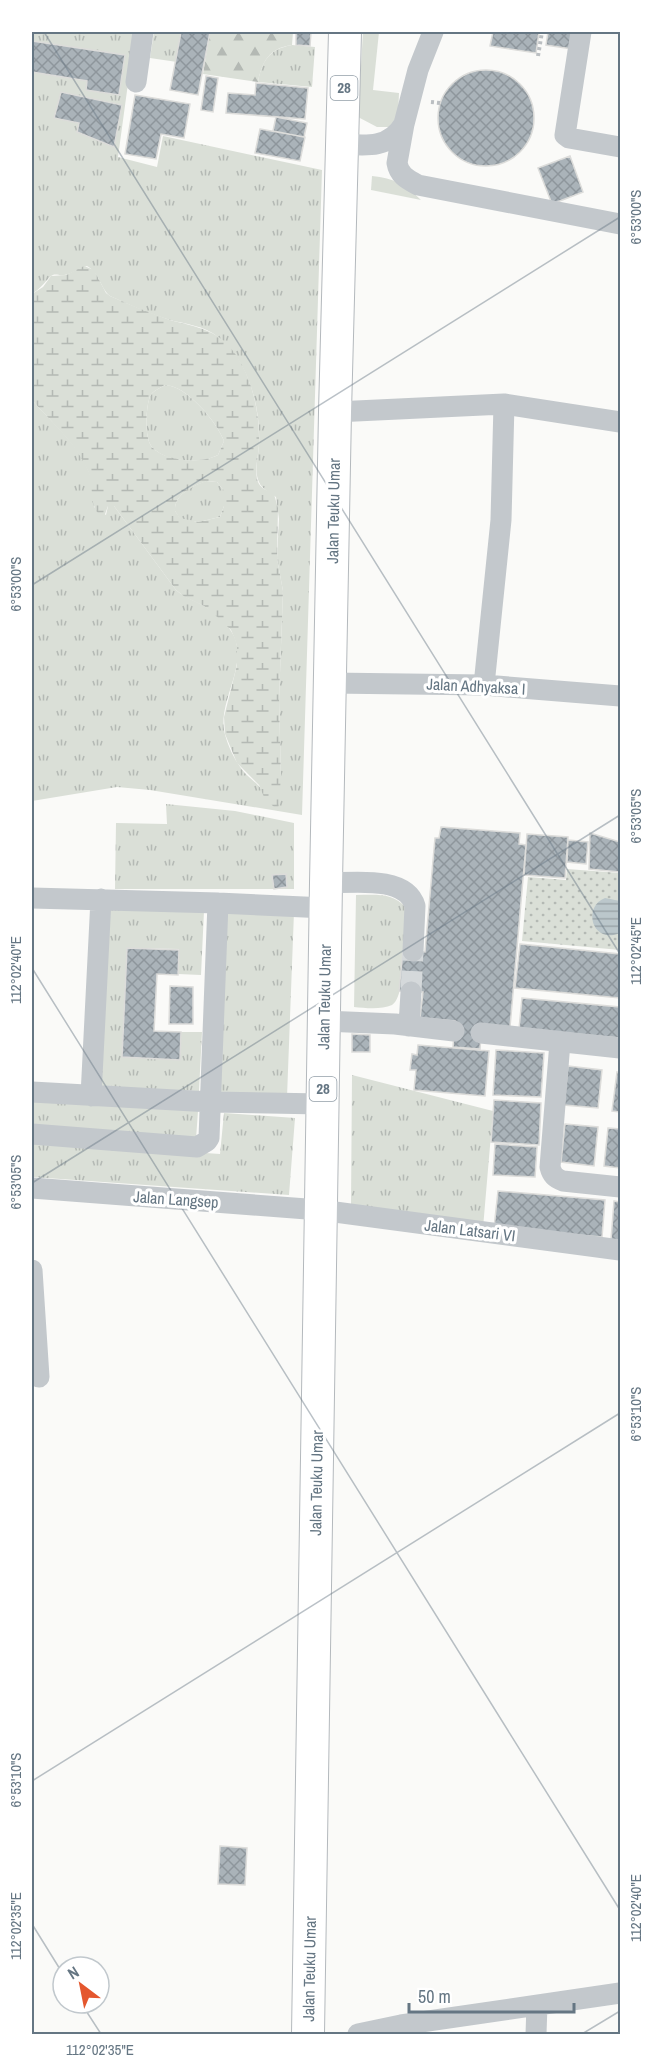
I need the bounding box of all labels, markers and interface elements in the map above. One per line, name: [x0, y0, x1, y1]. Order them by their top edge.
road number: 28: [330, 76, 358, 100]
text: 6°53'00"S: [625, 189, 646, 245]
street label: Jalan Teuku Umar: [321, 457, 345, 564]
text: 6°53'00"S: [5, 556, 26, 612]
street label: Jalan Adhyaksa I: [426, 672, 526, 700]
text: 6°53'05"S: [625, 788, 646, 844]
text: 112°02'45"E: [625, 917, 646, 985]
text: 112°02'40"E: [5, 936, 26, 1004]
street label: Jalan Teuku Umar: [312, 943, 336, 1050]
road number: 28: [310, 1077, 336, 1101]
text: 6°53'05"S: [5, 1154, 26, 1210]
street label: Jalan Langsep: [133, 1185, 219, 1213]
street label: Jalan Latsari VI: [423, 1214, 517, 1246]
text: 6°53'10"S: [625, 1386, 646, 1442]
street label: Jalan Teuku Umar: [304, 1429, 328, 1536]
text: 6°53'10"S: [5, 1752, 26, 1808]
text: 112°02'40"E: [625, 1874, 646, 1942]
text: 112°02'35"E: [5, 1892, 26, 1960]
street label: Jalan Teuku Umar: [297, 1915, 321, 2022]
north arrow: [51, 1955, 111, 2015]
text: N: [63, 1960, 83, 1984]
scale bar: [409, 1976, 574, 2014]
text: 50 m: [418, 1984, 451, 2009]
text: 112°02'35"E: [66, 2039, 134, 2060]

